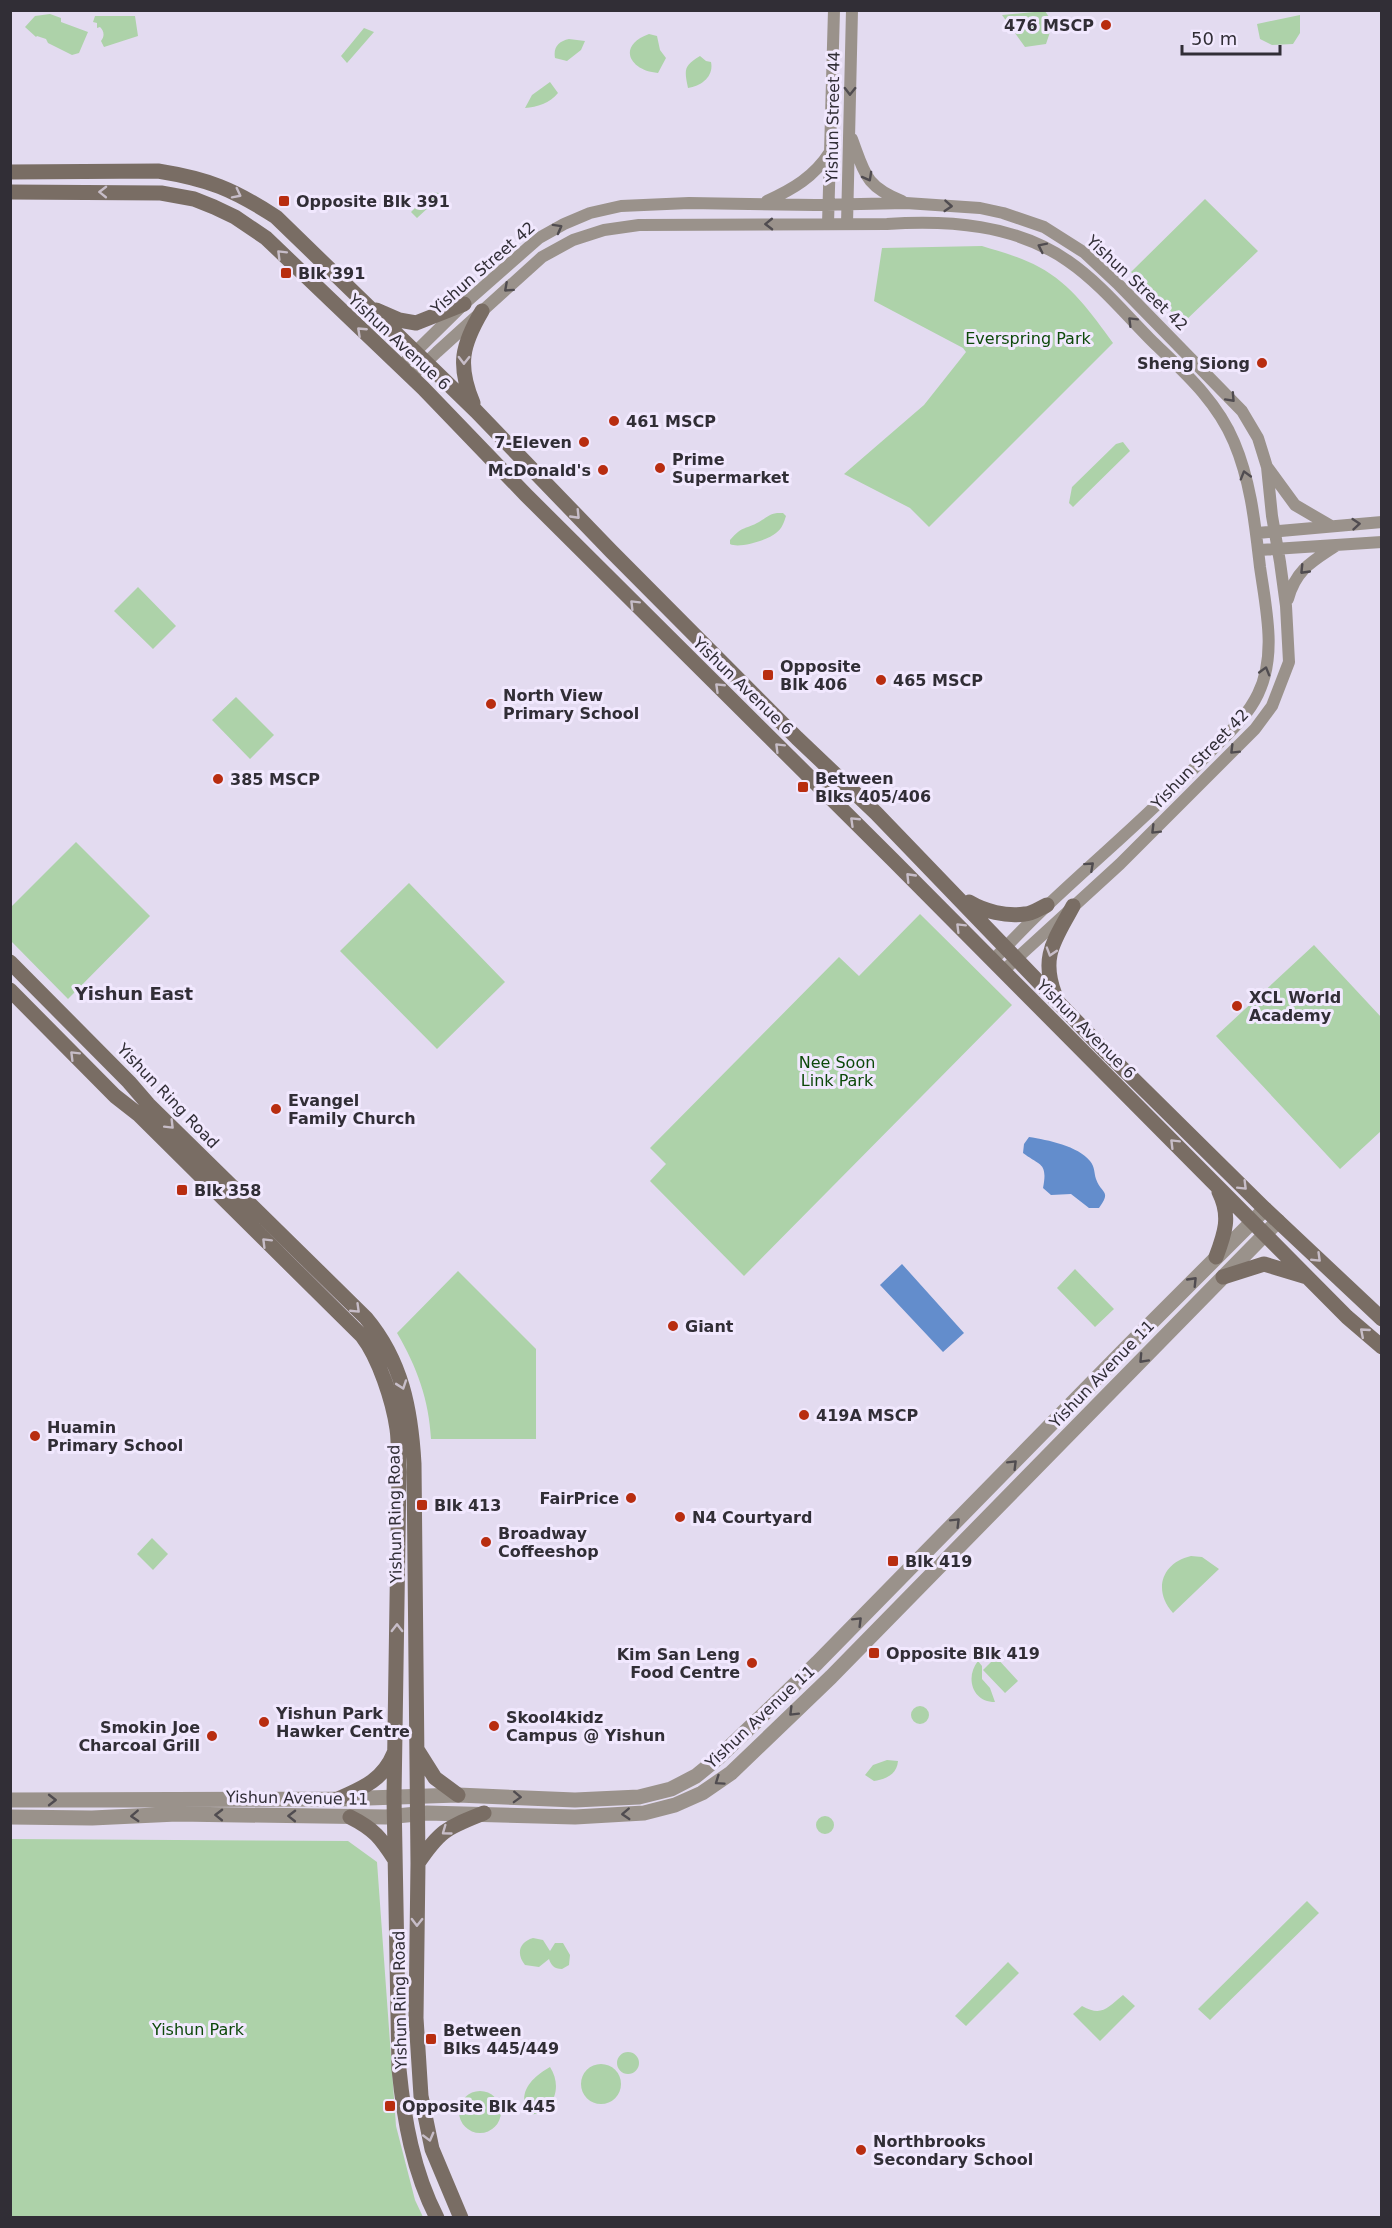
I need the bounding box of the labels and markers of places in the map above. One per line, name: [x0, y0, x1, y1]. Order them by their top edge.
place label: 476 MSCP: [1004, 16, 1094, 35]
marker: 476 MSCP: [1099, 18, 1113, 32]
place label: Opposite Blk 391: [296, 192, 450, 211]
marker: Opposite Blk 391: [277, 194, 291, 208]
place label: Blk 391: [298, 264, 365, 283]
marker: Blk 391: [279, 266, 293, 280]
place label: Sheng Siong: [1137, 354, 1250, 373]
marker: Sheng Siong: [1255, 356, 1269, 370]
place label: 461 MSCP: [626, 412, 716, 431]
marker: 461 MSCP: [607, 414, 621, 428]
place label: 7-Eleven: [494, 433, 572, 452]
marker: 7-Eleven: [577, 435, 591, 449]
place label: Prime Supermarket: [672, 450, 790, 487]
place label: McDonald's: [488, 461, 591, 480]
marker: Prime Supermarket: [653, 461, 667, 475]
marker: McDonald's: [596, 463, 610, 477]
place label: Opposite Blk 406: [780, 657, 861, 694]
marker: Opposite Blk 406: [761, 668, 775, 682]
place label: 465 MSCP: [893, 671, 983, 690]
marker: 465 MSCP: [874, 673, 888, 687]
place label: North View Primary School: [503, 686, 639, 723]
marker: North View Primary School: [484, 697, 498, 711]
place label: Between Blks 405/406: [815, 769, 931, 806]
place label: 385 MSCP: [230, 770, 320, 789]
marker: 385 MSCP: [211, 772, 225, 786]
marker: Between Blks 405/406: [796, 780, 810, 794]
place label: XCL World Academy: [1249, 988, 1341, 1025]
marker: XCL World Academy: [1230, 999, 1244, 1013]
place label: Evangel Family Church: [288, 1091, 416, 1128]
marker: Evangel Family Church: [269, 1102, 283, 1116]
place label: Blk 358: [194, 1181, 261, 1200]
marker: Blk 358: [175, 1183, 189, 1197]
place label: Giant: [685, 1317, 734, 1336]
marker: Giant: [666, 1319, 680, 1333]
place label: 419A MSCP: [816, 1406, 919, 1425]
marker: 419A MSCP: [797, 1408, 811, 1422]
place label: Huamin Primary School: [47, 1418, 183, 1455]
marker: Huamin Primary School: [28, 1429, 42, 1443]
place label: FairPrice: [539, 1489, 619, 1508]
marker: FairPrice: [624, 1491, 638, 1505]
place label: Blk 413: [434, 1496, 501, 1515]
marker: Blk 413: [415, 1498, 429, 1512]
place label: N4 Courtyard: [692, 1508, 812, 1527]
marker: N4 Courtyard: [673, 1510, 687, 1524]
place label: Broadway Coffeeshop: [498, 1524, 599, 1561]
marker: Broadway Coffeeshop: [479, 1535, 493, 1549]
place label: Blk 419: [905, 1552, 972, 1571]
marker: Blk 419: [886, 1554, 900, 1568]
place label: Opposite Blk 419: [886, 1644, 1040, 1663]
place label: Kim San Leng Food Centre: [617, 1645, 740, 1682]
marker: Opposite Blk 419: [867, 1646, 881, 1660]
marker: Kim San Leng Food Centre: [745, 1656, 759, 1670]
place label: Yishun Park Hawker Centre: [275, 1704, 410, 1741]
place label: Skool4kidz Campus @ Yishun: [506, 1708, 665, 1745]
marker: Yishun Park Hawker Centre: [257, 1715, 271, 1729]
place label: Smokin Joe Charcoal Grill: [78, 1718, 200, 1755]
marker: Skool4kidz Campus @ Yishun: [487, 1719, 501, 1733]
marker: Smokin Joe Charcoal Grill: [205, 1729, 219, 1743]
place label: Between Blks 445/449: [443, 2021, 559, 2058]
marker: Between Blks 445/449: [424, 2032, 438, 2046]
place label: Opposite Blk 445: [402, 2097, 556, 2116]
marker: Opposite Blk 445: [383, 2099, 397, 2113]
place label: Northbrooks Secondary School: [873, 2132, 1033, 2169]
marker: Northbrooks Secondary School: [854, 2143, 868, 2157]

